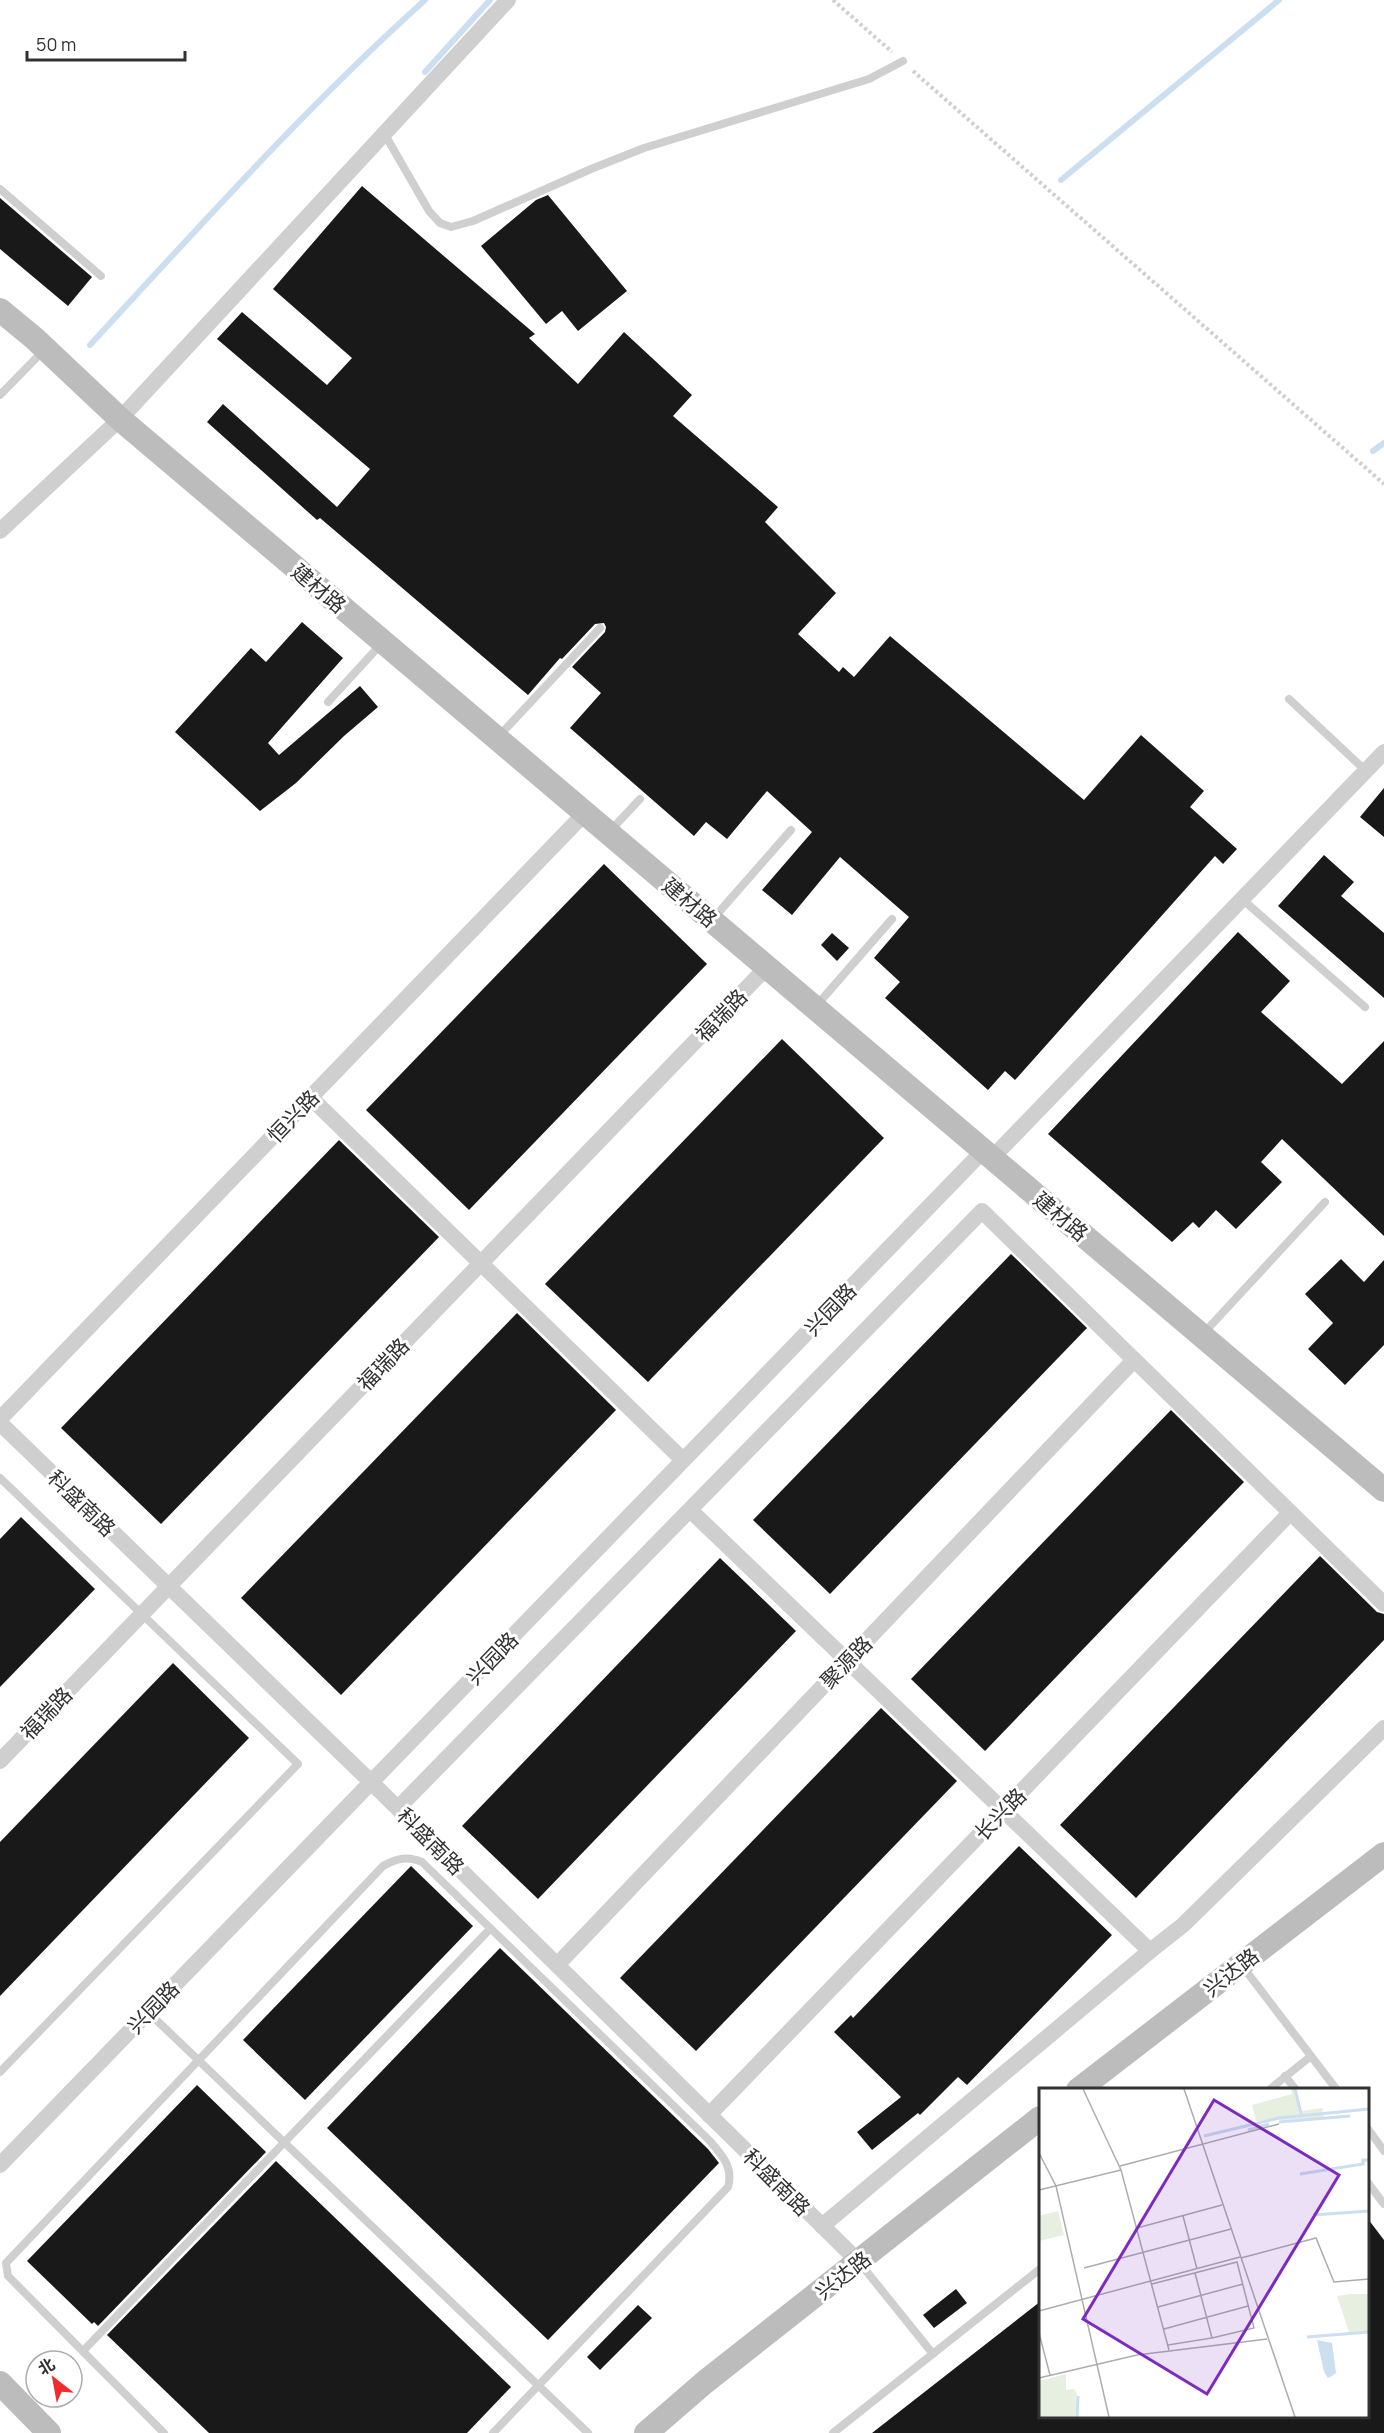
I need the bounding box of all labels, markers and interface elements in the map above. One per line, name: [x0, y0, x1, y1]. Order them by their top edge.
scale bar: [27, 24, 184, 62]
text: 50 m: [36, 32, 76, 56]
street label: 建材路: [286, 557, 352, 619]
street label: 建材路: [657, 871, 723, 933]
street label: 福瑞路: [689, 983, 753, 1047]
street label: 恒兴路: [261, 1084, 325, 1148]
street label: 建材路: [1028, 1185, 1094, 1247]
street label: 兴园路: [798, 1277, 862, 1341]
street label: 福瑞路: [351, 1332, 415, 1396]
street label: 科盛南路: [42, 1464, 122, 1542]
street label: 兴园路: [460, 1626, 524, 1690]
street label: 聚源路: [814, 1630, 878, 1694]
street label: 福瑞路: [14, 1681, 78, 1745]
street label: 长兴路: [968, 1782, 1032, 1846]
street label: 科盛南路: [391, 1801, 471, 1881]
street label: 兴达路: [1198, 1942, 1264, 2002]
street label: 兴园路: [121, 1975, 185, 2039]
inset map: [1039, 2088, 1369, 2418]
street label: 科盛南路: [737, 2142, 817, 2222]
street label: 兴达路: [810, 2245, 876, 2305]
north arrow: [24, 2349, 84, 2409]
text: 北: [34, 2353, 59, 2380]

